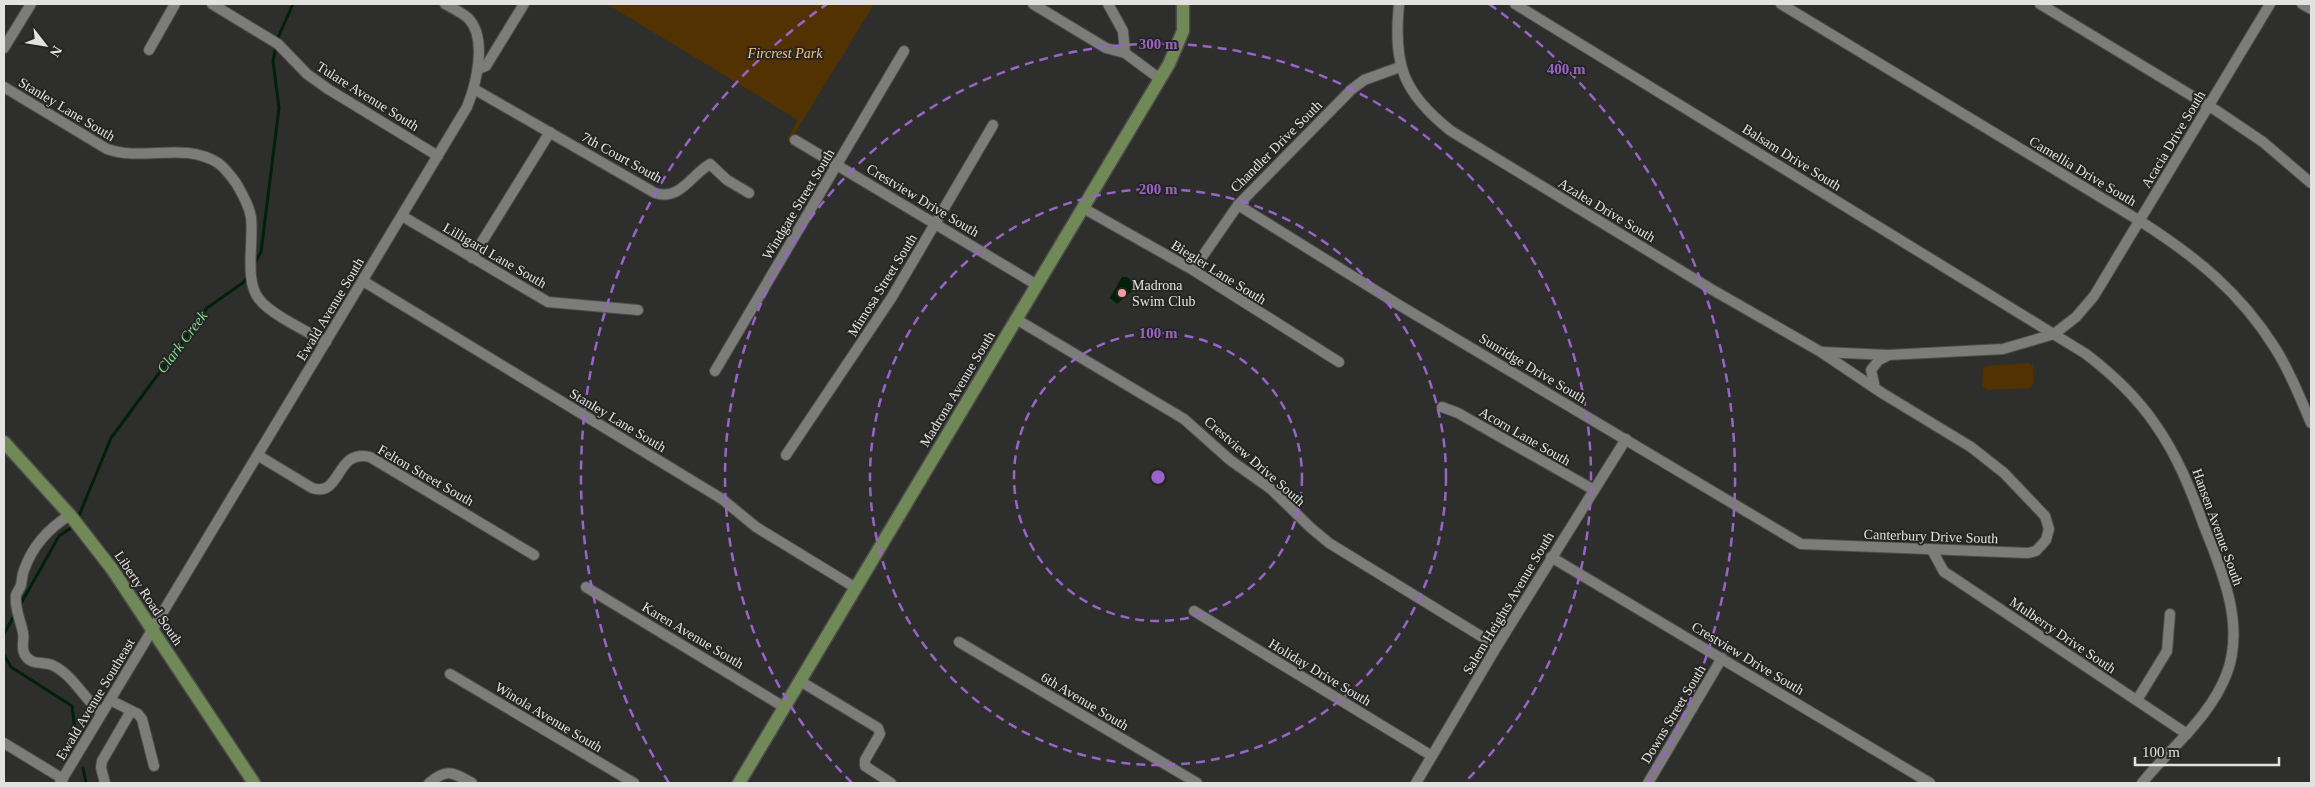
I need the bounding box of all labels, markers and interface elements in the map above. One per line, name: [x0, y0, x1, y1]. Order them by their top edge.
north arrow: [20, 20, 70, 70]
text: 300 m: [1139, 36, 1178, 52]
text: N: [47, 43, 65, 60]
park label: Fircrest Park: [747, 46, 823, 61]
street label: Tulare Avenue South: [314, 59, 422, 134]
text: 400 m: [1547, 61, 1586, 77]
street label: Stanley Lane South: [16, 75, 118, 144]
street label: Acacia Drive South: [2139, 88, 2208, 190]
street label: Chandler Drive South: [1228, 98, 1325, 195]
street label: Balsam Drive South: [1740, 121, 1844, 194]
street label: 7th Court South: [579, 129, 665, 186]
street label: Camellia Drive South: [2027, 134, 2139, 209]
street label: Windgate Street South: [760, 146, 837, 262]
street label: Crestview Drive South: [864, 161, 982, 240]
street label: Azalea Drive South: [1556, 176, 1658, 245]
text: 200 m: [1139, 181, 1178, 197]
street label: Lilligard Lane South: [440, 220, 549, 291]
street label: Mimosa Street South: [845, 231, 920, 339]
street label: Biegler Lane South: [1169, 237, 1269, 308]
street label: Ewald Avenue South: [294, 255, 367, 363]
place label: Madrona Swim Club: [1132, 278, 1195, 309]
marker: Madrona Swim Club: [1116, 287, 1128, 299]
water label: Clark Creek: [154, 308, 211, 376]
text: 100 m: [1139, 325, 1178, 341]
street label: Madrona Avenue South: [917, 329, 998, 450]
street label: Sunridge Drive South: [1477, 331, 1589, 406]
street label: Stanley Lane South: [567, 386, 669, 455]
street label: Acorn Lane South: [1477, 404, 1573, 469]
street label: Crestview Drive South: [1201, 414, 1308, 509]
street label: Felton Street South: [375, 442, 476, 509]
street label: Hansen Avenue South: [2189, 467, 2246, 588]
centre of rings: [1149, 468, 1167, 486]
street label: Canterbury Drive South: [1863, 527, 1998, 546]
street label: Salem Heights Avenue South: [1460, 529, 1557, 677]
street label: Liberty Road South: [111, 548, 186, 648]
street label: Mulberry Drive South: [2007, 594, 2118, 676]
street label: Karen Avenue South: [639, 599, 746, 672]
street label: Crestview Drive South: [1689, 619, 1807, 698]
street label: Ewald Avenue Southeast: [53, 636, 138, 763]
street label: Holiday Drive South: [1266, 636, 1374, 709]
street label: Downs Street South: [1638, 662, 1709, 766]
street label: 6th Avenue South: [1038, 669, 1131, 733]
street label: Winola Avenue South: [493, 680, 605, 755]
scale bar: [2135, 734, 2279, 766]
text: 100 m: [2142, 744, 2180, 760]

